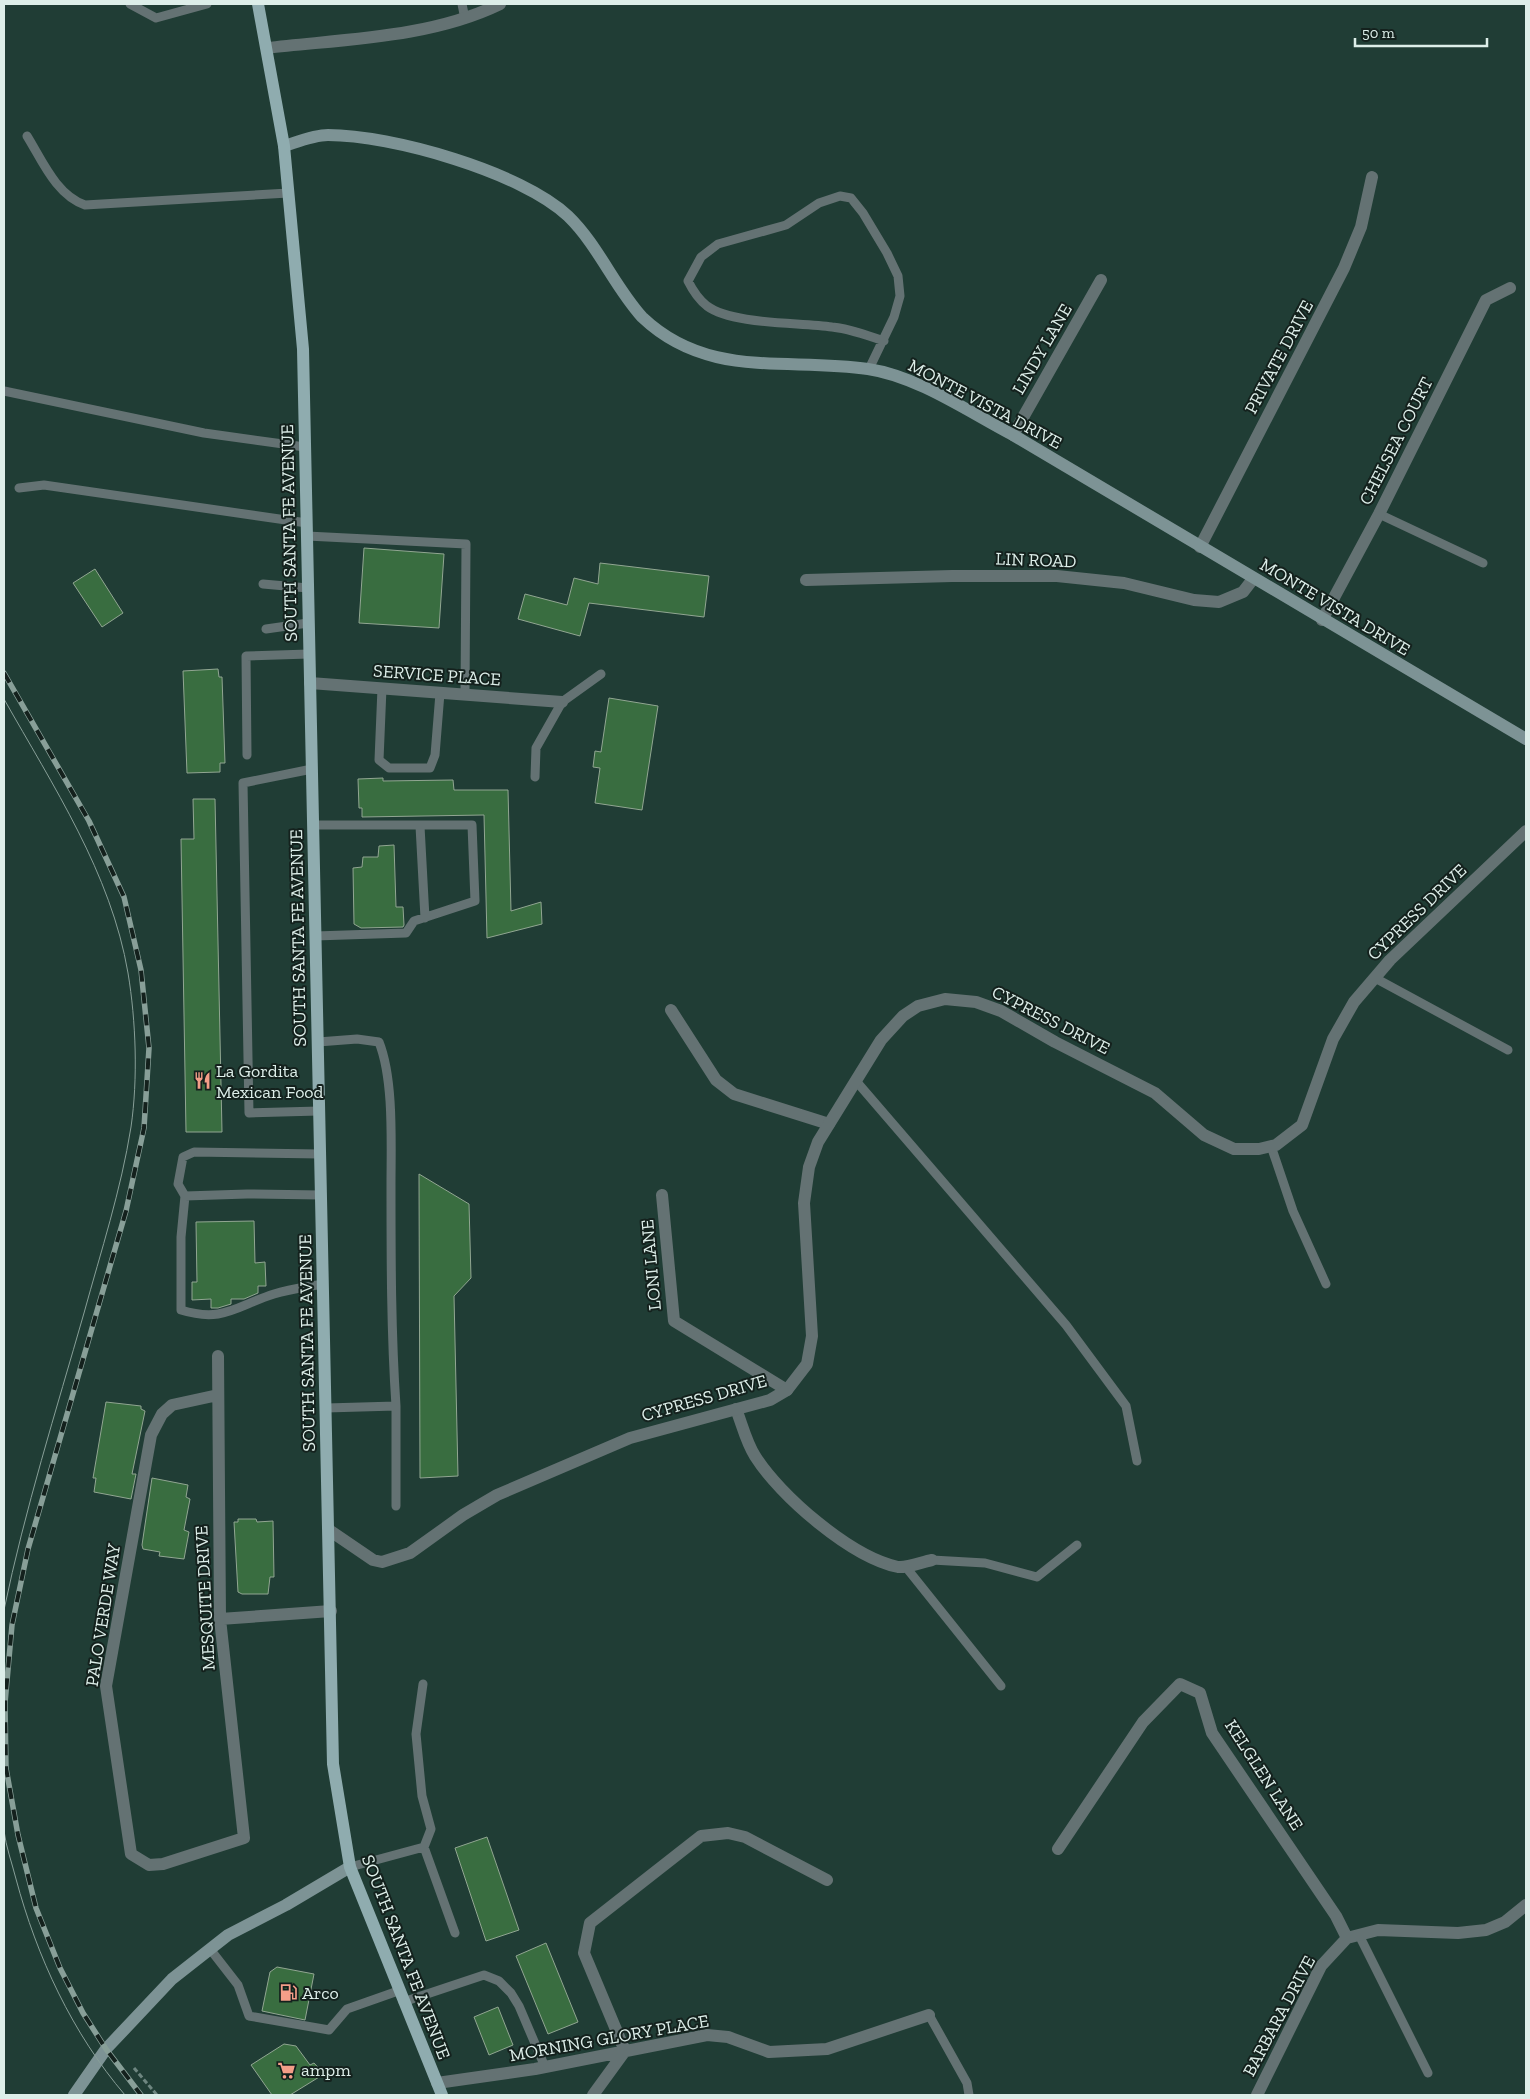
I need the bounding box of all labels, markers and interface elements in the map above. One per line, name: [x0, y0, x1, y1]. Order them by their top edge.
scale bar: [1355, 15, 1488, 47]
text: 50 m: [1362, 24, 1395, 42]
street label: PRIVATE DRIVE: [1240, 296, 1318, 418]
street label: LINDY LANE: [1007, 300, 1077, 398]
street label: MONTE VISTA DRIVE: [904, 354, 1066, 454]
street label: CHELSEA COURT: [1354, 373, 1438, 509]
street label: SOUTH SANTA FE AVENUE: [276, 424, 302, 642]
street label: LIN ROAD: [995, 548, 1077, 572]
street label: MONTE VISTA DRIVE: [1256, 554, 1414, 660]
street label: SERVICE PLACE: [372, 660, 502, 690]
street label: SOUTH SANTA FE AVENUE: [285, 829, 311, 1047]
street label: CYPRESS DRIVE: [1363, 859, 1471, 965]
street label: CYPRESS DRIVE: [988, 981, 1114, 1059]
place label: La Gordita Mexican Food: [216, 1060, 324, 1103]
restaurant icon: La Gordita Mexican Food: [192, 1071, 212, 1091]
street label: LONI LANE: [636, 1219, 666, 1311]
street label: SOUTH SANTA FE AVENUE: [294, 1234, 320, 1452]
street label: CYPRESS DRIVE: [639, 1370, 769, 1426]
street label: MESQUITE DRIVE: [190, 1525, 220, 1671]
street label: PALO VERDE WAY: [81, 1542, 125, 1688]
street label: KELGLEN LANE: [1220, 1716, 1308, 1834]
street label: SOUTH SANTA FE AVENUE: [357, 1852, 455, 2062]
street label: BARBARA DRIVE: [1238, 1952, 1320, 2080]
place label: Arco: [302, 1982, 339, 2004]
fuel station icon: Arco: [278, 1983, 298, 2003]
street label: MORNING GLORY PLACE: [508, 2010, 710, 2066]
place label: ampm: [301, 2059, 351, 2081]
supermarket icon: ampm: [277, 2060, 297, 2080]

